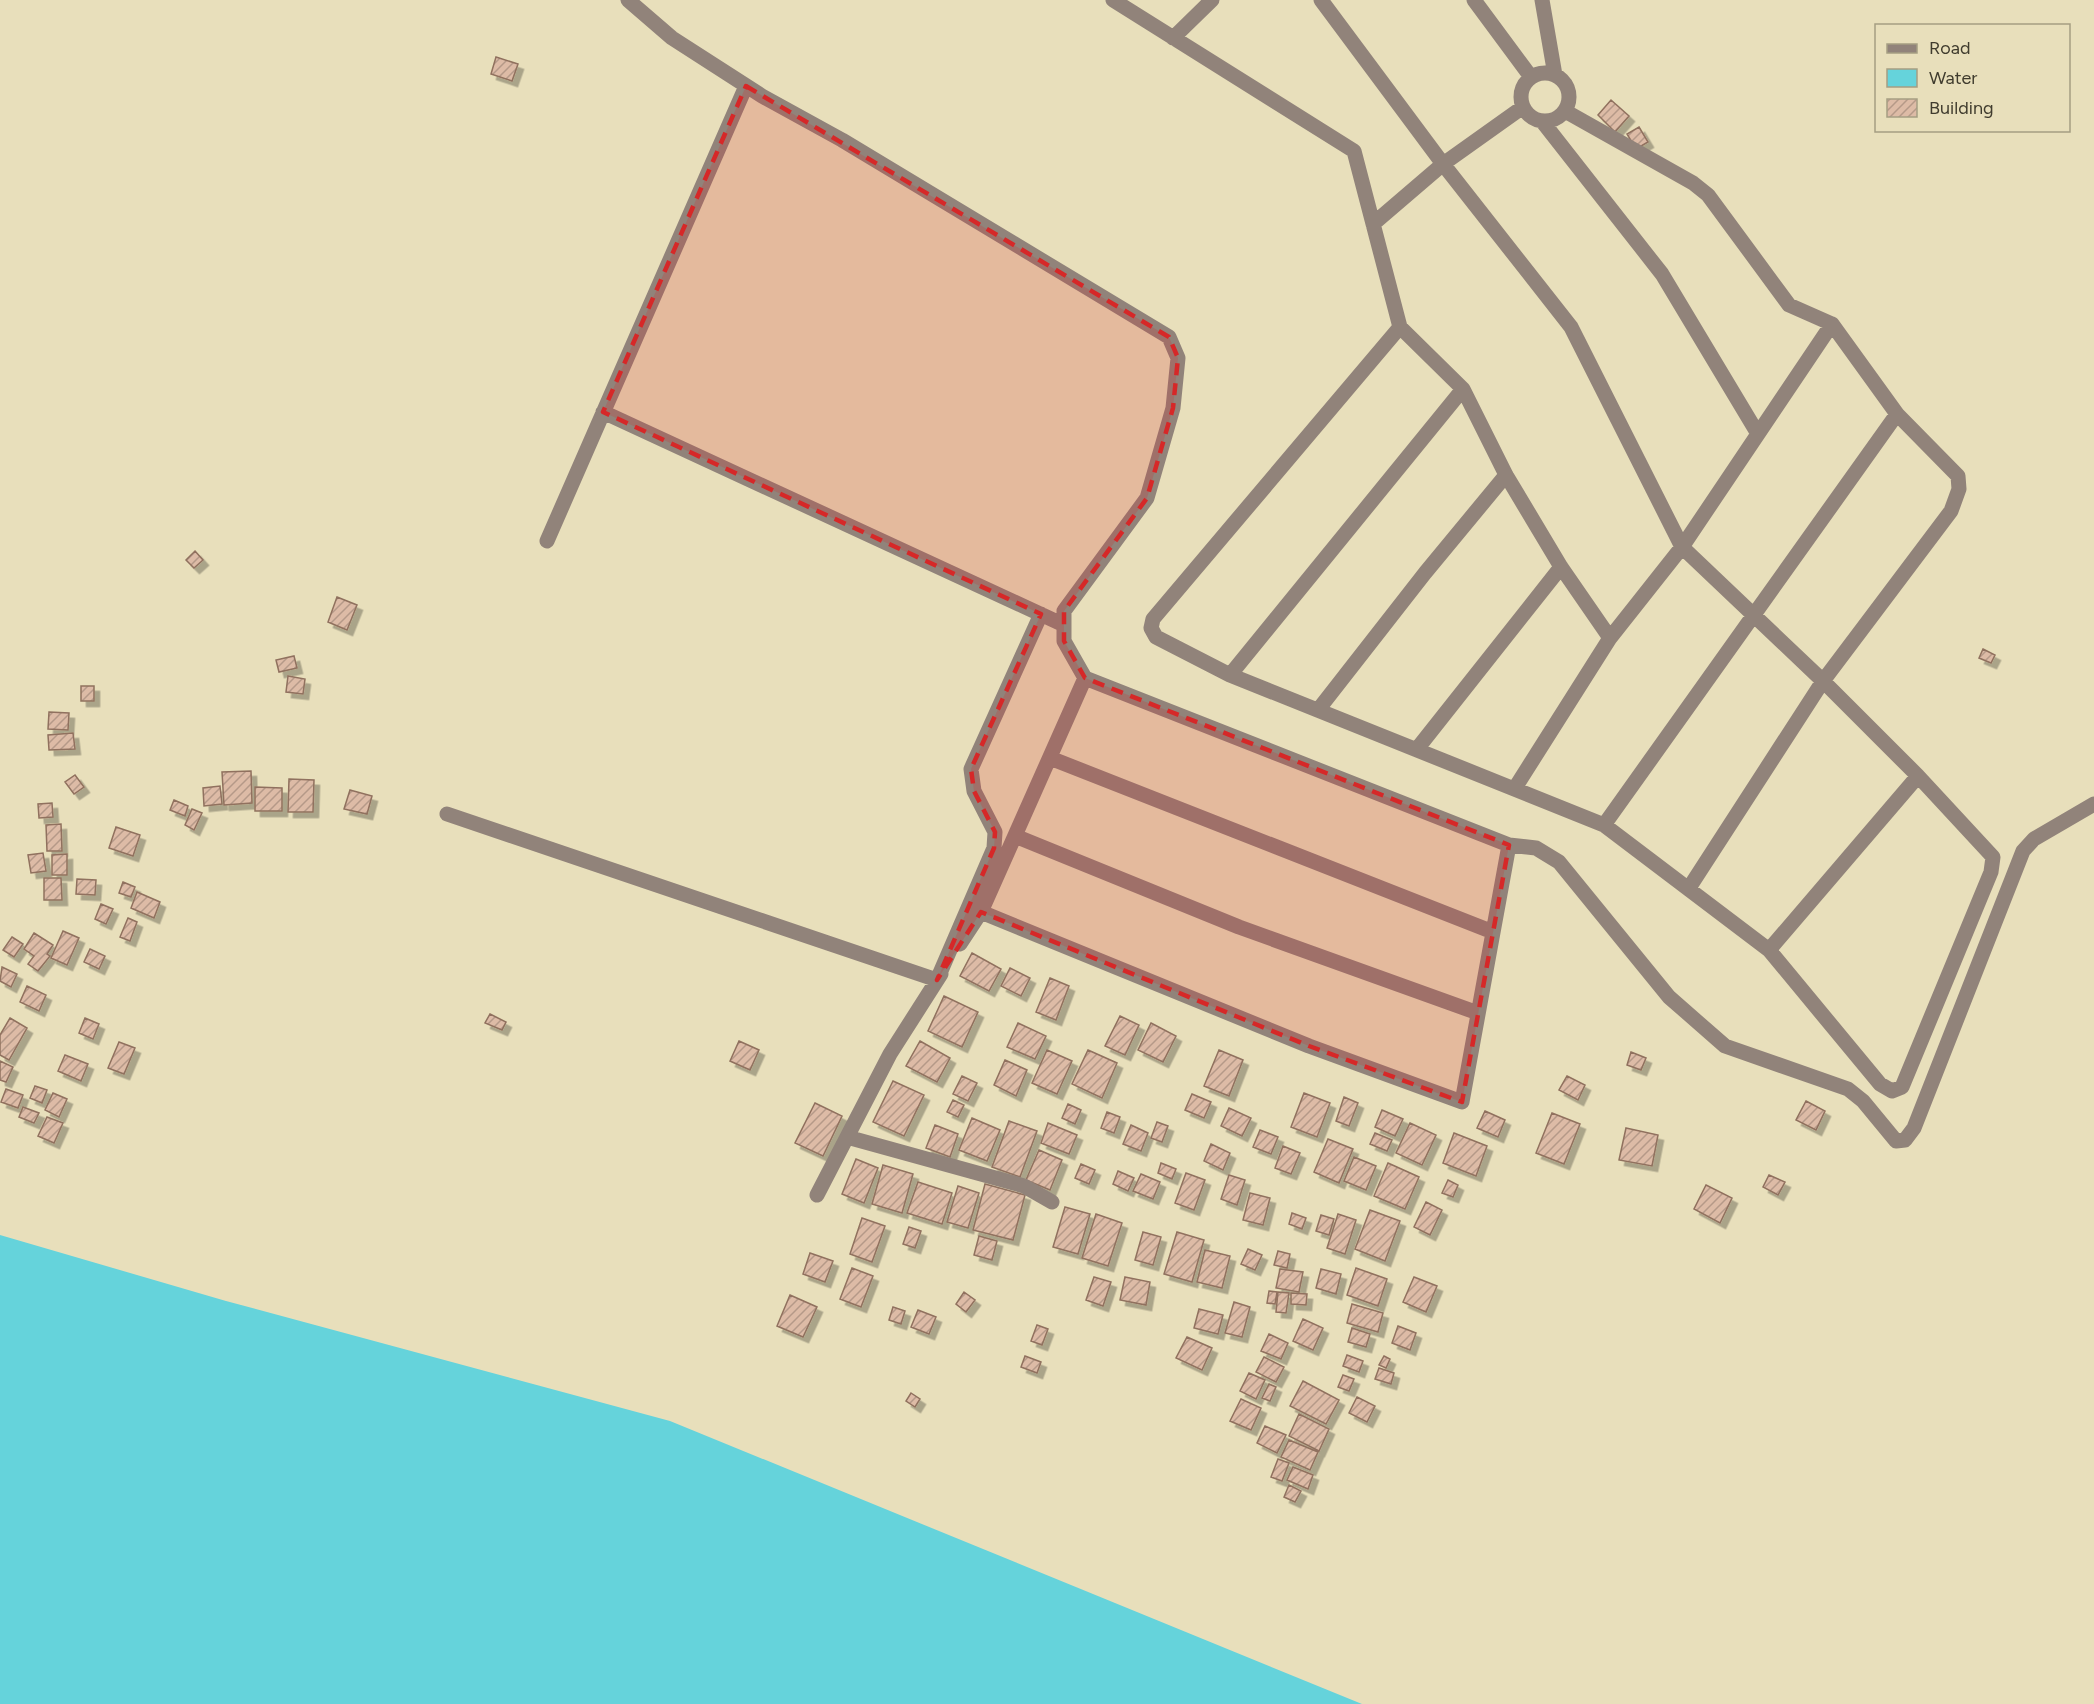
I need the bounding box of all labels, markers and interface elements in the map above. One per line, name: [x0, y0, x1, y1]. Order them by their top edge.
legend: [1875, 24, 2070, 132]
text: Road: [1929, 37, 1970, 59]
text: Water: [1929, 67, 1977, 89]
text: Building: [1929, 97, 1994, 119]

